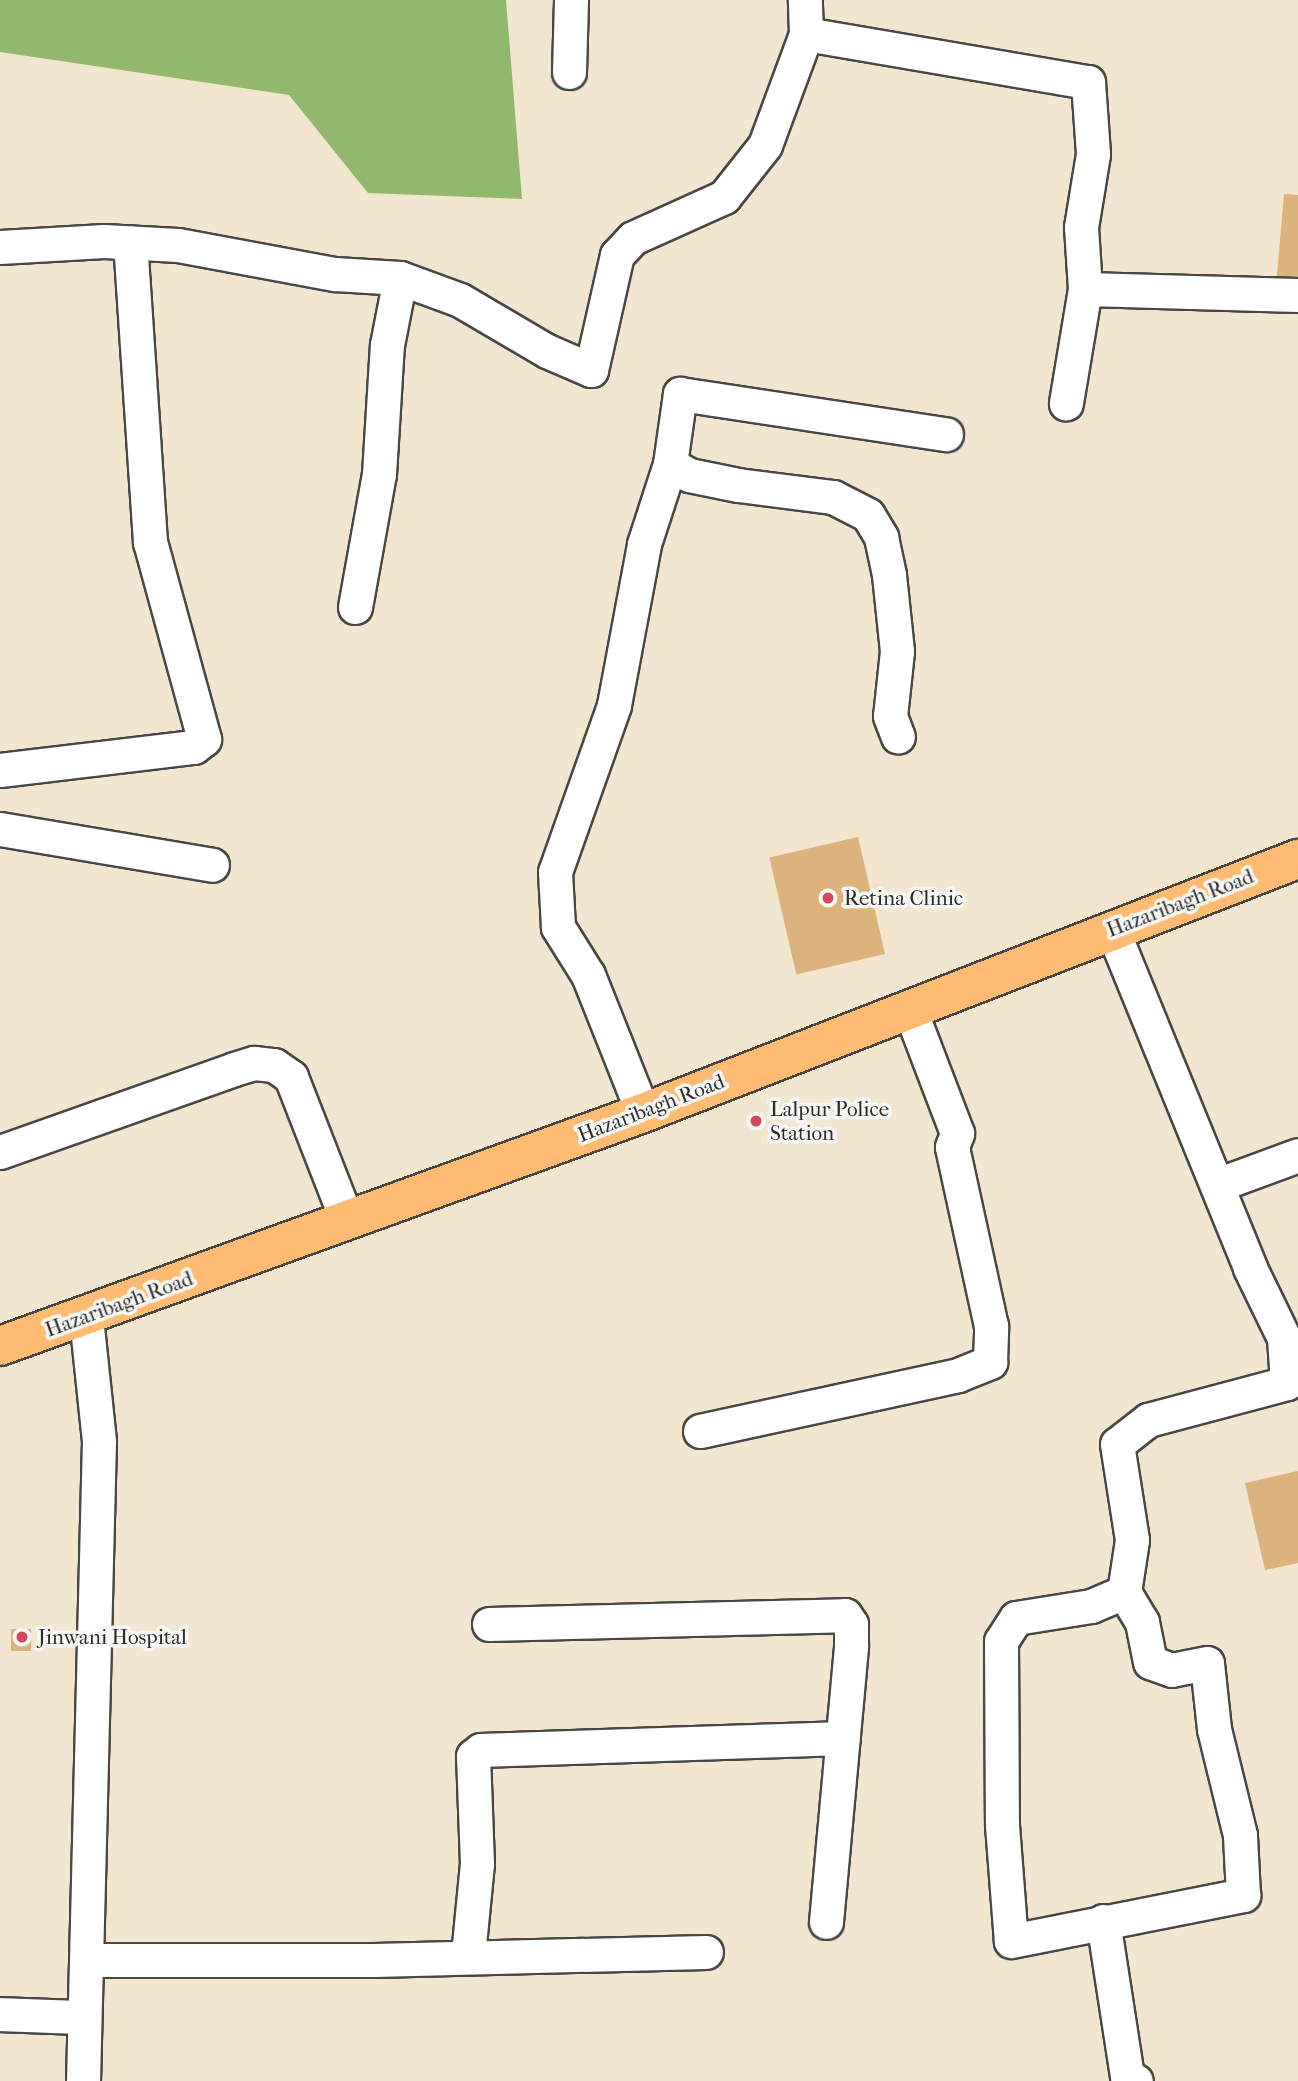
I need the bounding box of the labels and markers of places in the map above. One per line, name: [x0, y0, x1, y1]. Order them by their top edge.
place label: Retina Clinic: [844, 885, 963, 911]
marker: Retina Clinic: [818, 888, 838, 908]
place label: Lalpur Police Station: [770, 1096, 889, 1146]
marker: Lalpur Police Station: [748, 1113, 764, 1129]
place label: Jinwani Hospital: [38, 1624, 187, 1650]
marker: Jinwani Hospital: [12, 1627, 32, 1647]

